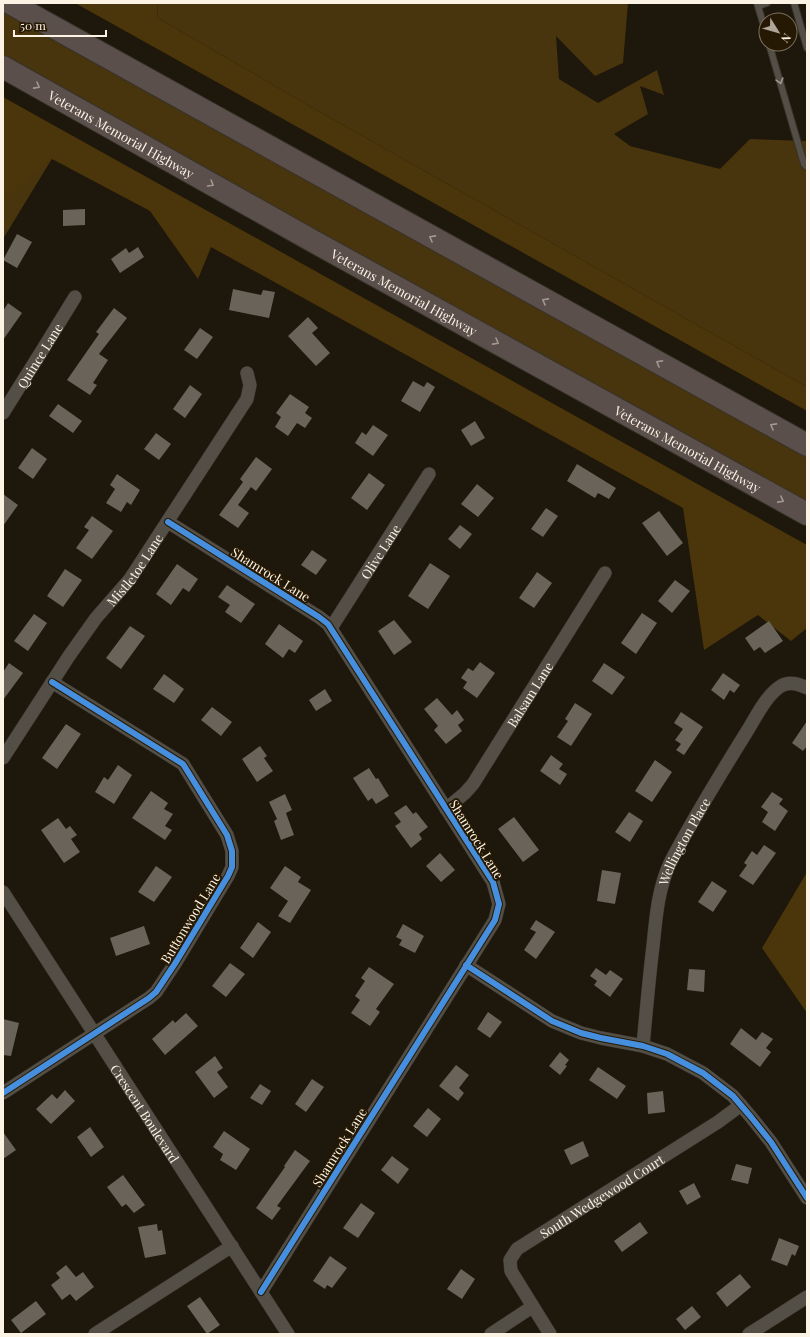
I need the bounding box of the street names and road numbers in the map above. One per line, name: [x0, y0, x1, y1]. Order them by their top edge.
street label: Veterans Memorial Highway: [45, 85, 198, 182]
street label: Veterans Memorial Highway: [327, 244, 481, 339]
street label: Quince Lane: [12, 319, 66, 391]
street label: Veterans Memorial Highway: [611, 401, 765, 496]
street label: Olive Lane: [356, 520, 404, 582]
street label: Mistletoe Lane: [102, 530, 166, 609]
street label: Shamrock Lane: [228, 543, 314, 605]
street label: Balsam Lane: [502, 658, 556, 730]
street label: Wellington Place: [654, 794, 713, 888]
street label: Shamrock Lane: [446, 796, 508, 882]
street label: Buttonwood Lane: [156, 869, 224, 966]
street label: Crescent Boulevard: [107, 1061, 184, 1166]
street label: Shamrock Lane: [308, 1104, 370, 1190]
street label: South Wedgewood Court: [536, 1150, 667, 1241]

